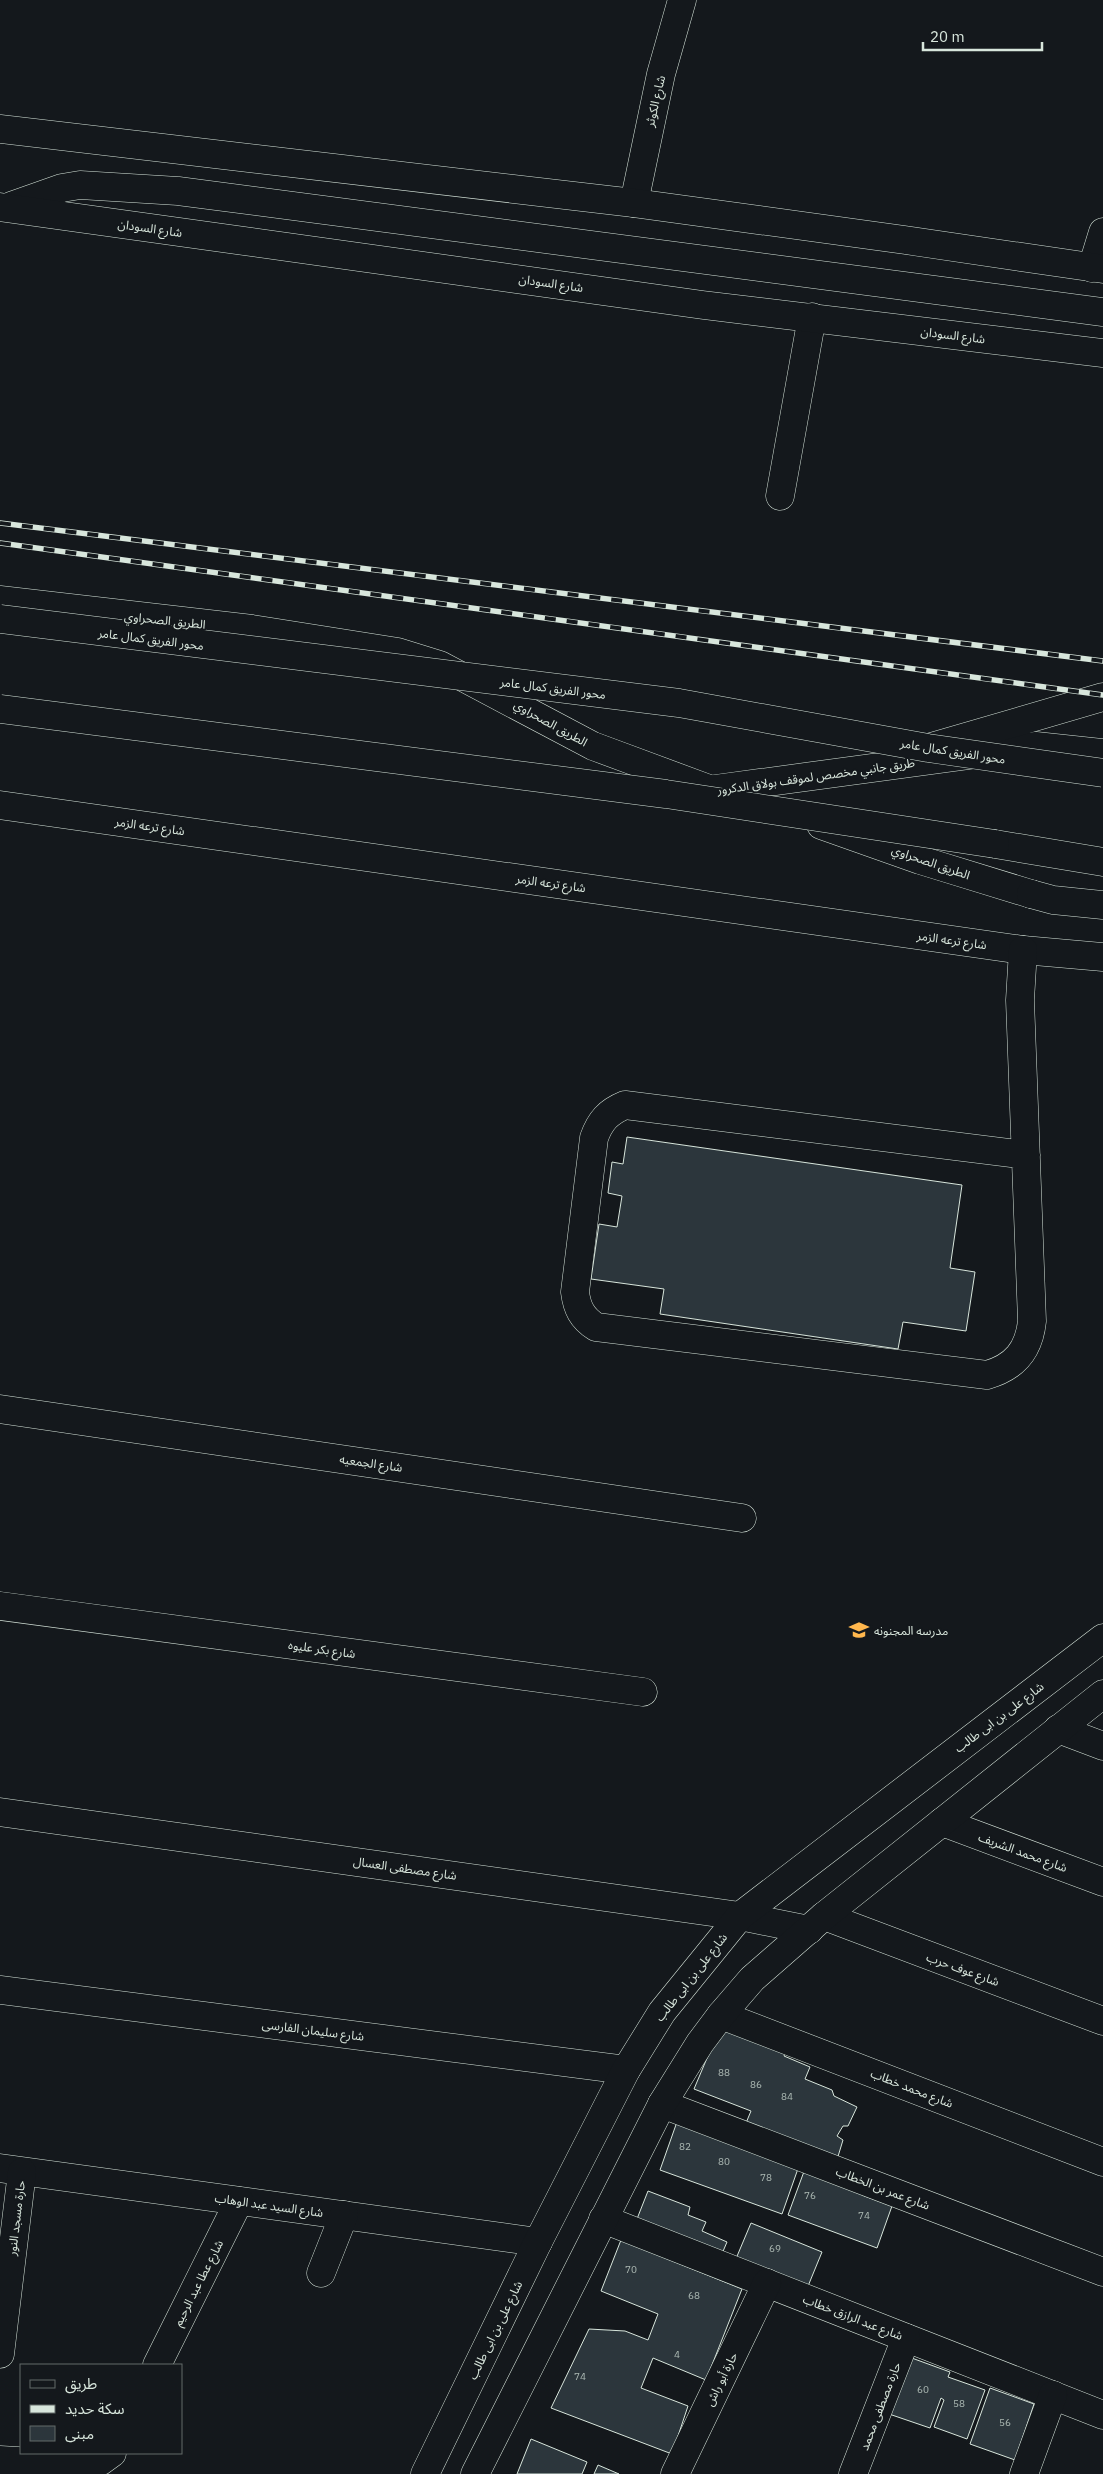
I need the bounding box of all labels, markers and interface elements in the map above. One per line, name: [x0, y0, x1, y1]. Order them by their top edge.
scale bar: [923, 20, 1042, 52]
text: 20 m: [930, 27, 965, 46]
street label: شارع الكوثر: [642, 74, 670, 130]
street label: شارع السودان: [117, 216, 183, 242]
street label: شارع السودان: [518, 271, 584, 297]
street label: شارع السودان: [920, 324, 986, 348]
street label: الطريق الصحراوي: [123, 608, 207, 635]
street label: محور الفريق كمال عامر: [96, 625, 205, 654]
street label: محور الفريق كمال عامر: [498, 674, 607, 703]
street label: الطريق الصحراوي: [510, 697, 591, 752]
street label: محور الفريق كمال عامر: [898, 735, 1007, 768]
street label: طريق جانبي مخصص لموقف بولاق الدكرور: [715, 755, 916, 800]
street label: شارع ترعه الزمر: [113, 814, 186, 840]
street label: الطريق الصحراوي: [889, 842, 972, 885]
street label: شارع ترعه الزمر: [514, 871, 587, 897]
street label: شارع ترعه الزمر: [915, 928, 988, 954]
street label: شارع الجمعيه: [338, 1451, 403, 1477]
school or university icon: مدرسه المجنونه: [848, 1619, 870, 1641]
place label: مدرسه المجنونه: [874, 1623, 948, 1638]
street label: شارع بكر عليوه: [287, 1637, 357, 1663]
street label: شارع على بن ابى طالب: [951, 1679, 1048, 1757]
street label: شارع محمد الشريف: [976, 1829, 1070, 1877]
street label: شارع مصطفى العسال: [352, 1853, 458, 1885]
street label: شارع على بن ابى طالب: [652, 1930, 732, 2025]
street label: شارع عوف حرب: [924, 1949, 1001, 1991]
street label: شارع سليمان الفارسى: [261, 2016, 365, 2046]
street label: شارع محمد خطاب: [868, 2065, 955, 2113]
house number: 88: [718, 2066, 730, 2079]
house number: 86: [750, 2078, 762, 2091]
house number: 84: [781, 2090, 793, 2103]
house number: 82: [679, 2140, 691, 2153]
house number: 80: [718, 2155, 730, 2168]
street label: شارع عمر بن الخطاب: [833, 2163, 932, 2215]
house number: 78: [760, 2171, 772, 2184]
street label: حارة مسجد النور: [4, 2180, 28, 2257]
house number: 76: [804, 2189, 816, 2202]
street label: شارع السيد عبد الوهاب: [214, 2190, 324, 2222]
house number: 74: [858, 2209, 870, 2222]
street label: شارع عطا عبد الرحيم: [170, 2237, 228, 2330]
house number: 69: [769, 2242, 781, 2255]
house number: 70: [625, 2263, 637, 2276]
street label: شارع على بن ابى طالب: [465, 2278, 527, 2383]
house number: 68: [688, 2289, 700, 2302]
street label: شارع عبد الرازق خطاب: [800, 2291, 905, 2345]
house number: 4: [674, 2348, 680, 2361]
street label: حارة أبو راش: [702, 2350, 741, 2408]
street label: حارة مصطفى محمد: [856, 2360, 904, 2452]
legend: [20, 2364, 182, 2454]
house number: 74: [574, 2370, 586, 2383]
text: طريق: [65, 2374, 97, 2394]
house number: 60: [917, 2383, 929, 2396]
house number: 58: [953, 2397, 965, 2410]
text: سكة حديد: [65, 2399, 125, 2418]
house number: 56: [999, 2416, 1011, 2429]
text: مبنى: [65, 2424, 94, 2443]

